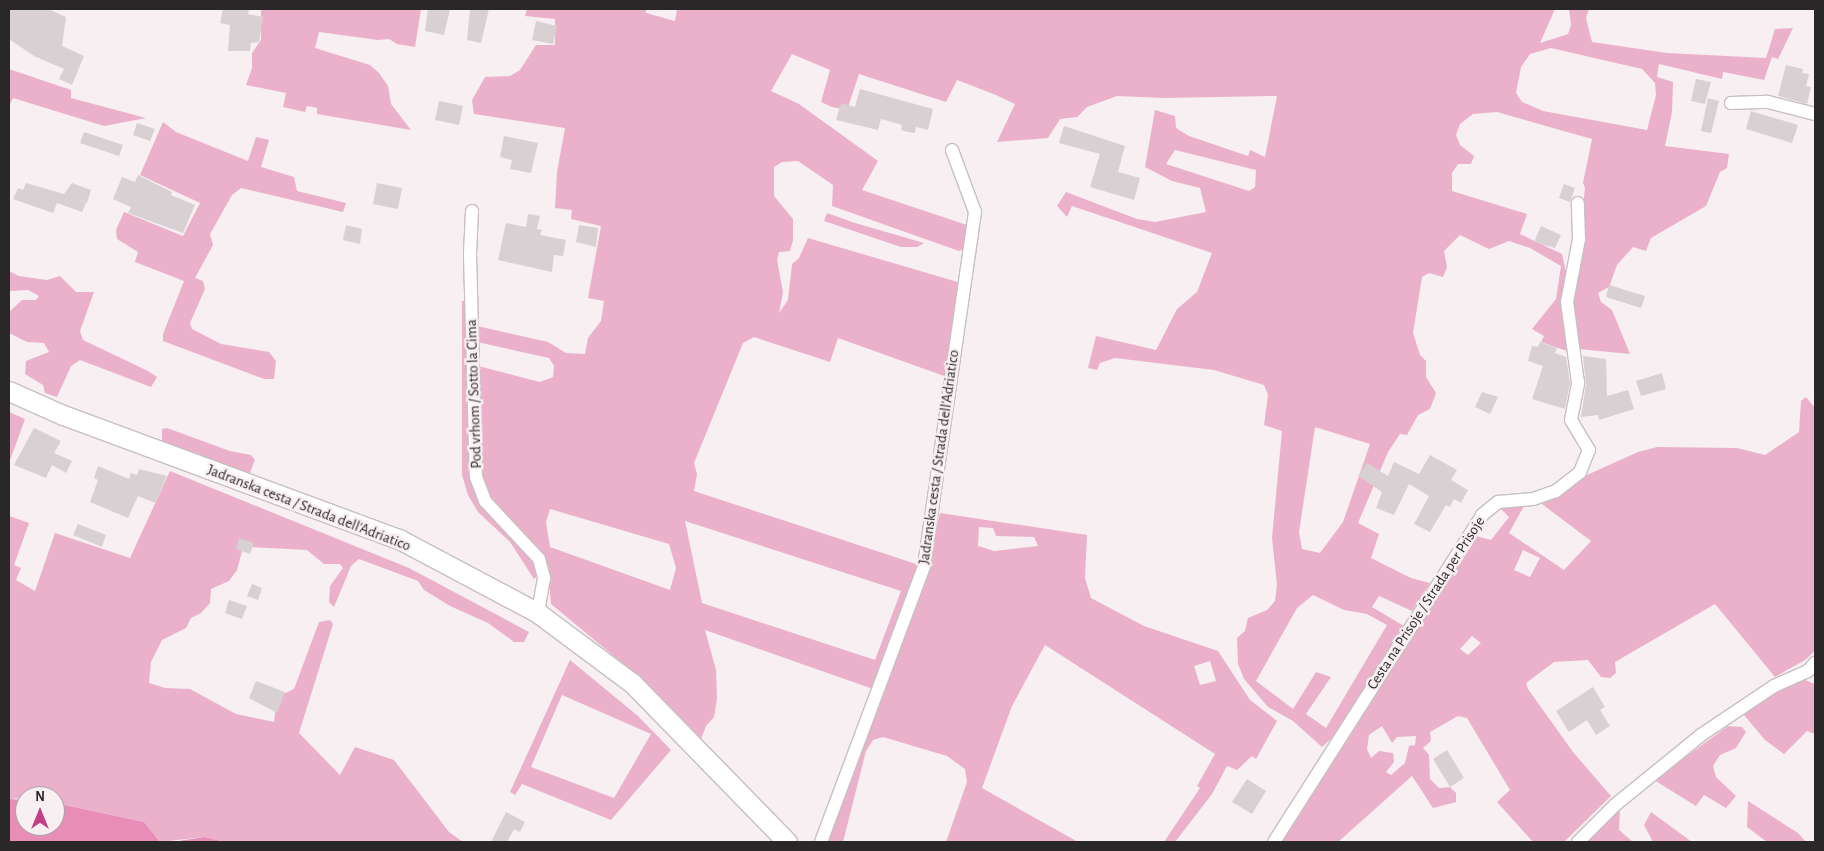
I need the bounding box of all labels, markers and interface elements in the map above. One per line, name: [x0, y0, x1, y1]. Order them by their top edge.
street label: Pod vrhom / Sotto la Cima: [462, 319, 486, 469]
street label: Jadranska cesta / Strada dell'Adriatico: [915, 349, 963, 565]
street label: Jadranska cesta / Strada dell'Adriatico: [205, 461, 413, 555]
street label: Cesta na Prisoje / Strada per Prisoje: [1363, 513, 1489, 693]
north arrow: [15, 786, 65, 836]
text: N: [35, 790, 45, 804]

